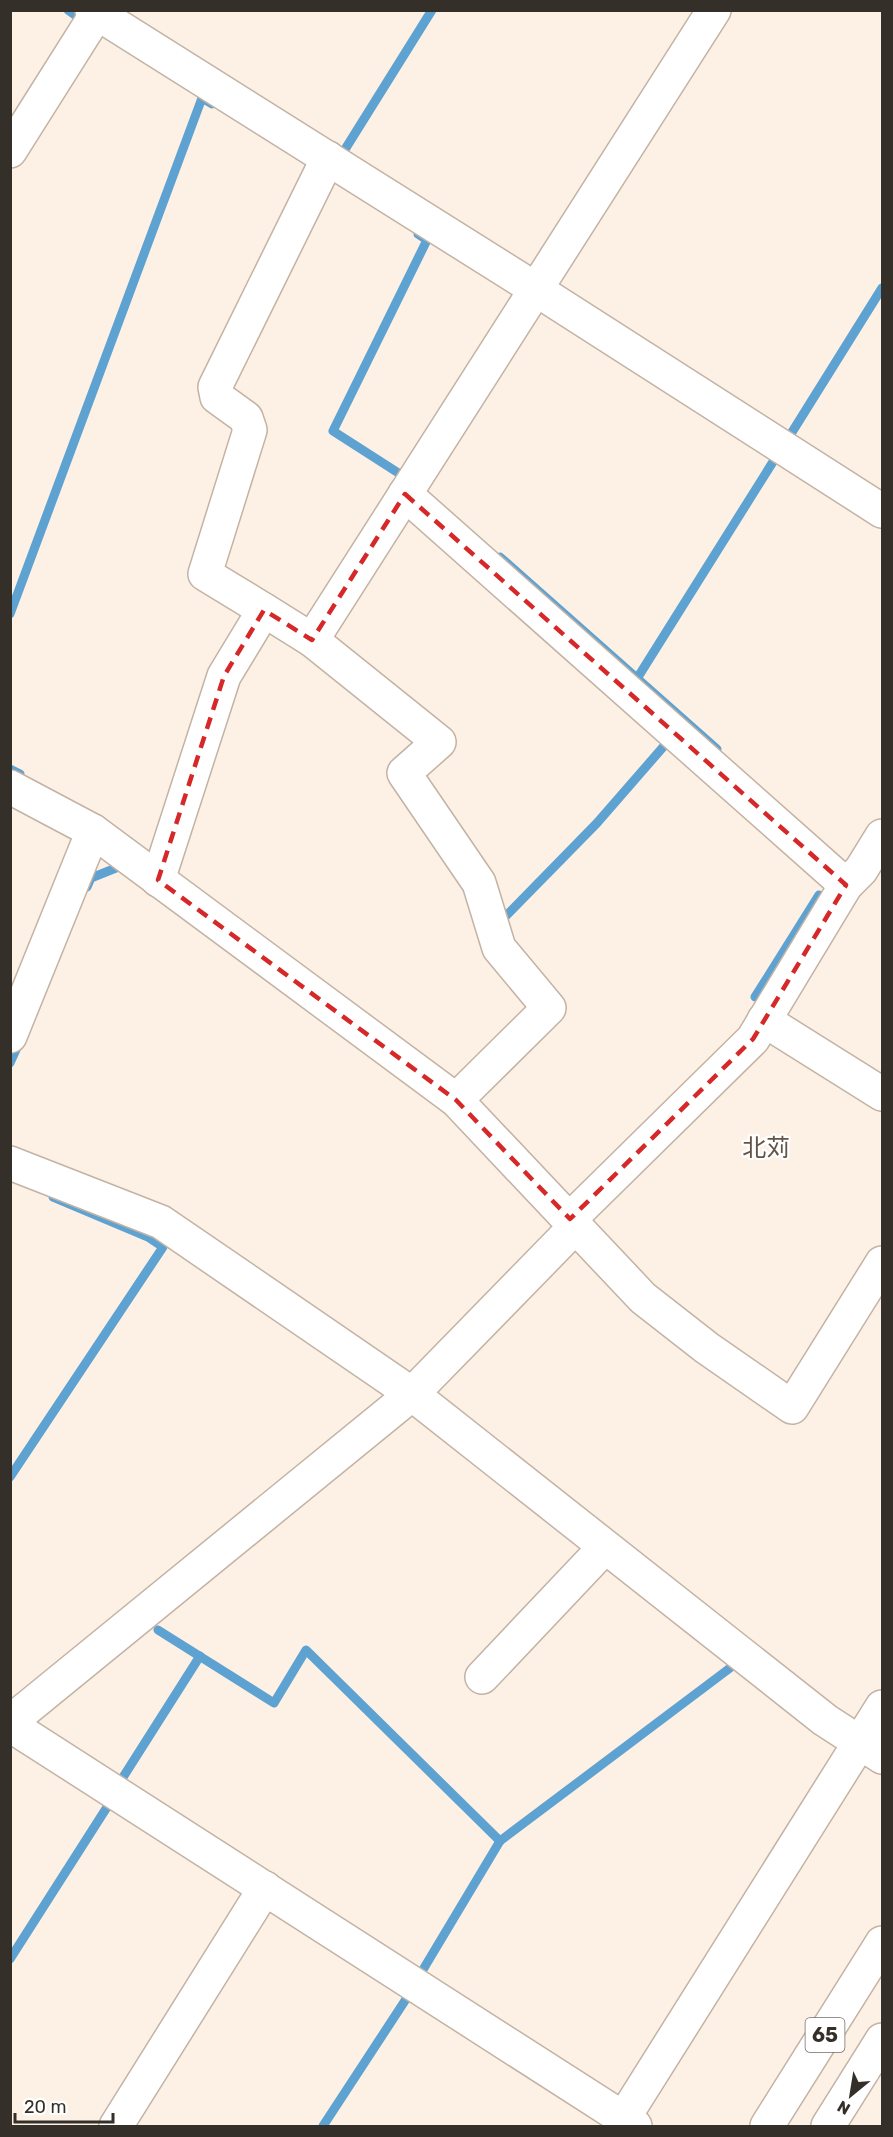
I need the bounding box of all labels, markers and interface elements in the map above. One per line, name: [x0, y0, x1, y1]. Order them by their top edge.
district label: 北苅: [742, 1134, 790, 1162]
road number: 65: [806, 2018, 844, 2052]
north arrow: [821, 2065, 881, 2125]
scale bar: [15, 2086, 112, 2124]
text: 20 m: [24, 2096, 66, 2118]
text: N: [834, 2096, 853, 2119]

